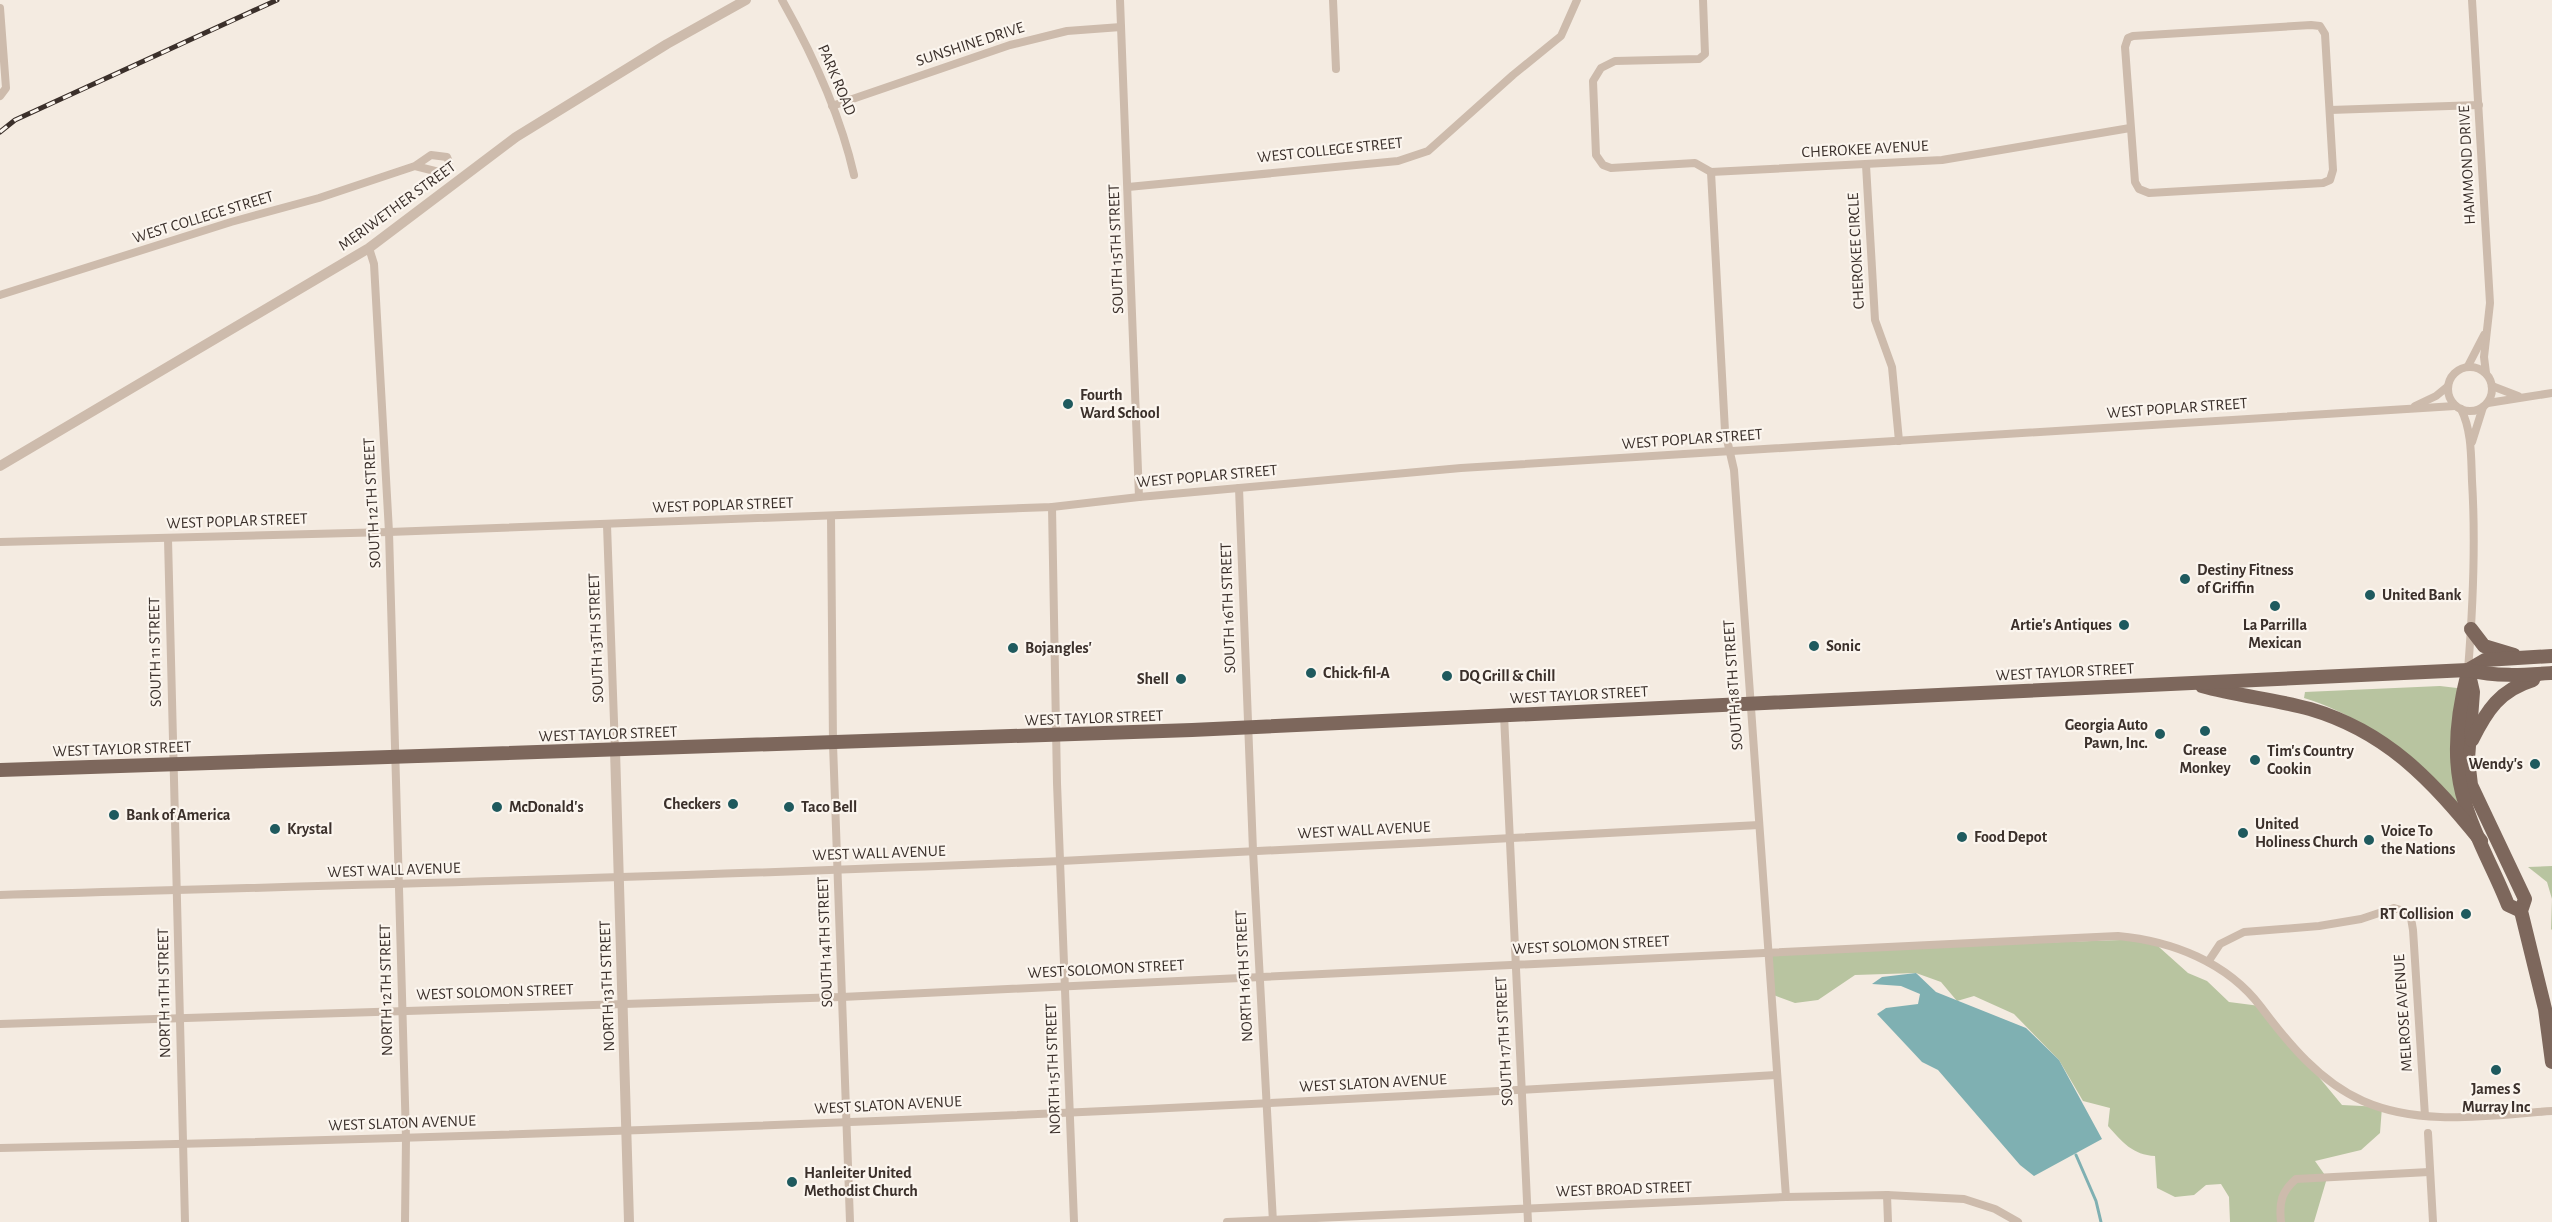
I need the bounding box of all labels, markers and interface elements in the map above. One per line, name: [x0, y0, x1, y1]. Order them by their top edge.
street label: SUNSHINE DRIVE: [914, 19, 1026, 69]
street label: PARK ROAD: [815, 42, 859, 118]
street label: HAMMOND DRIVE: [2456, 105, 2478, 225]
street label: WEST COLLEGE STREET: [1256, 134, 1404, 166]
street label: CHEROKEE AVENUE: [1801, 138, 1929, 160]
street label: MERIWETHER STREET: [335, 158, 459, 254]
street label: SOUTH 15TH STREET: [1106, 184, 1126, 314]
street label: WEST COLLEGE STREET: [131, 188, 275, 246]
street label: CHEROKEE CIRCLE: [1845, 192, 1867, 310]
place label: Fourth Ward School: [1080, 387, 1160, 421]
street label: WEST POPLAR STREET: [2106, 395, 2248, 421]
marker: Fourth Ward School: [1061, 397, 1075, 411]
street label: WEST POPLAR STREET: [1621, 426, 1763, 452]
street label: SOUTH 12TH STREET: [361, 437, 383, 569]
street label: WEST POPLAR STREET: [1136, 462, 1278, 490]
street label: WEST POPLAR STREET: [652, 495, 794, 515]
street label: WEST POPLAR STREET: [166, 511, 308, 531]
street label: SOUTH 16TH STREET: [1218, 542, 1238, 674]
place label: Destiny Fitness of Griffin: [2197, 562, 2294, 596]
marker: Destiny Fitness of Griffin: [2178, 572, 2192, 586]
street label: SOUTH 13TH STREET: [586, 573, 606, 703]
place label: United Bank: [2382, 587, 2462, 603]
marker: United Bank: [2363, 588, 2377, 602]
street label: SOUTH 11 STREET: [146, 597, 164, 707]
marker: La Parrilla Mexican: [2268, 599, 2282, 613]
place label: Artie's Antiques: [2010, 617, 2112, 633]
place label: La Parrilla Mexican: [2243, 617, 2308, 651]
marker: Artie's Antiques: [2117, 618, 2131, 632]
street label: SOUTH 18TH STREET: [1720, 619, 1746, 751]
place label: Sonic: [1826, 638, 1860, 654]
marker: Sonic: [1807, 639, 1821, 653]
place label: Bojangles': [1025, 640, 1092, 657]
marker: Bojangles': [1006, 641, 1020, 655]
street label: WEST TAYLOR STREET: [1995, 660, 2135, 684]
place label: Chick-fil-A: [1323, 665, 1390, 681]
marker: Chick-fil-A: [1304, 666, 1318, 680]
place label: DQ Grill & Chill: [1459, 668, 1555, 685]
marker: DQ Grill & Chill: [1440, 669, 1454, 683]
place label: Shell: [1137, 671, 1169, 687]
marker: Shell: [1174, 672, 1188, 686]
street label: WEST TAYLOR STREET: [1509, 683, 1649, 707]
street label: WEST TAYLOR STREET: [1024, 708, 1164, 728]
place label: Georgia Auto Pawn, Inc.: [2065, 717, 2148, 751]
street label: WEST TAYLOR STREET: [538, 724, 678, 744]
marker: Grease Monkey: [2198, 724, 2212, 738]
marker: Georgia Auto Pawn, Inc.: [2153, 727, 2167, 741]
street label: WEST TAYLOR STREET: [52, 739, 192, 759]
place label: Grease Monkey: [2179, 742, 2231, 777]
place label: Tim's Country Cookin: [2267, 743, 2355, 777]
marker: Tim's Country Cookin: [2248, 753, 2262, 767]
place label: Wendy's: [2468, 756, 2523, 773]
marker: Wendy's: [2528, 757, 2542, 771]
place label: Checkers: [664, 796, 721, 812]
marker: Checkers: [726, 797, 740, 811]
place label: McDonald's: [509, 799, 584, 815]
place label: Taco Bell: [801, 799, 857, 815]
marker: McDonald's: [490, 800, 504, 814]
marker: Taco Bell: [782, 800, 796, 814]
place label: Bank of America: [126, 807, 231, 823]
marker: Bank of America: [107, 808, 121, 822]
place label: United Holiness Church: [2255, 816, 2358, 850]
street label: WEST WALL AVENUE: [1297, 819, 1431, 841]
place label: Krystal: [287, 821, 333, 838]
marker: Krystal: [268, 822, 282, 836]
place label: Voice To the Nations: [2381, 823, 2455, 857]
marker: United Holiness Church: [2236, 826, 2250, 840]
place label: Food Depot: [1974, 829, 2048, 845]
marker: Food Depot: [1955, 830, 1969, 844]
marker: Voice To the Nations: [2362, 833, 2376, 847]
street label: WEST WALL AVENUE: [812, 843, 946, 863]
street label: WEST WALL AVENUE: [327, 860, 461, 880]
street label: SOUTH 14TH STREET: [815, 876, 835, 1008]
place label: RT Collision: [2379, 906, 2454, 922]
marker: RT Collision: [2459, 907, 2473, 921]
street label: NORTH 16TH STREET: [1233, 909, 1255, 1042]
street label: NORTH 13TH STREET: [597, 920, 617, 1052]
street label: NORTH 12TH STREET: [377, 924, 395, 1056]
street label: NORTH 11TH STREET: [155, 928, 173, 1058]
street label: WEST SOLOMON STREET: [1512, 933, 1670, 957]
street label: MELROSE AVENUE: [2391, 953, 2415, 1072]
street label: WEST SOLOMON STREET: [1027, 957, 1185, 981]
street label: SOUTH 17TH STREET: [1493, 976, 1515, 1106]
street label: WEST SOLOMON STREET: [416, 981, 574, 1003]
street label: NORTH 15TH STREET: [1043, 1003, 1063, 1135]
marker: James S Murray Inc: [2489, 1063, 2503, 1077]
street label: WEST SLATON AVENUE: [1299, 1071, 1447, 1095]
place label: James S Murray Inc: [2462, 1081, 2530, 1116]
street label: WEST SLATON AVENUE: [814, 1093, 962, 1117]
street label: WEST SLATON AVENUE: [328, 1112, 476, 1134]
place label: Hanleiter United Methodist Church: [804, 1165, 918, 1199]
marker: Hanleiter United Methodist Church: [785, 1175, 799, 1189]
street label: WEST BROAD STREET: [1555, 1179, 1693, 1199]

